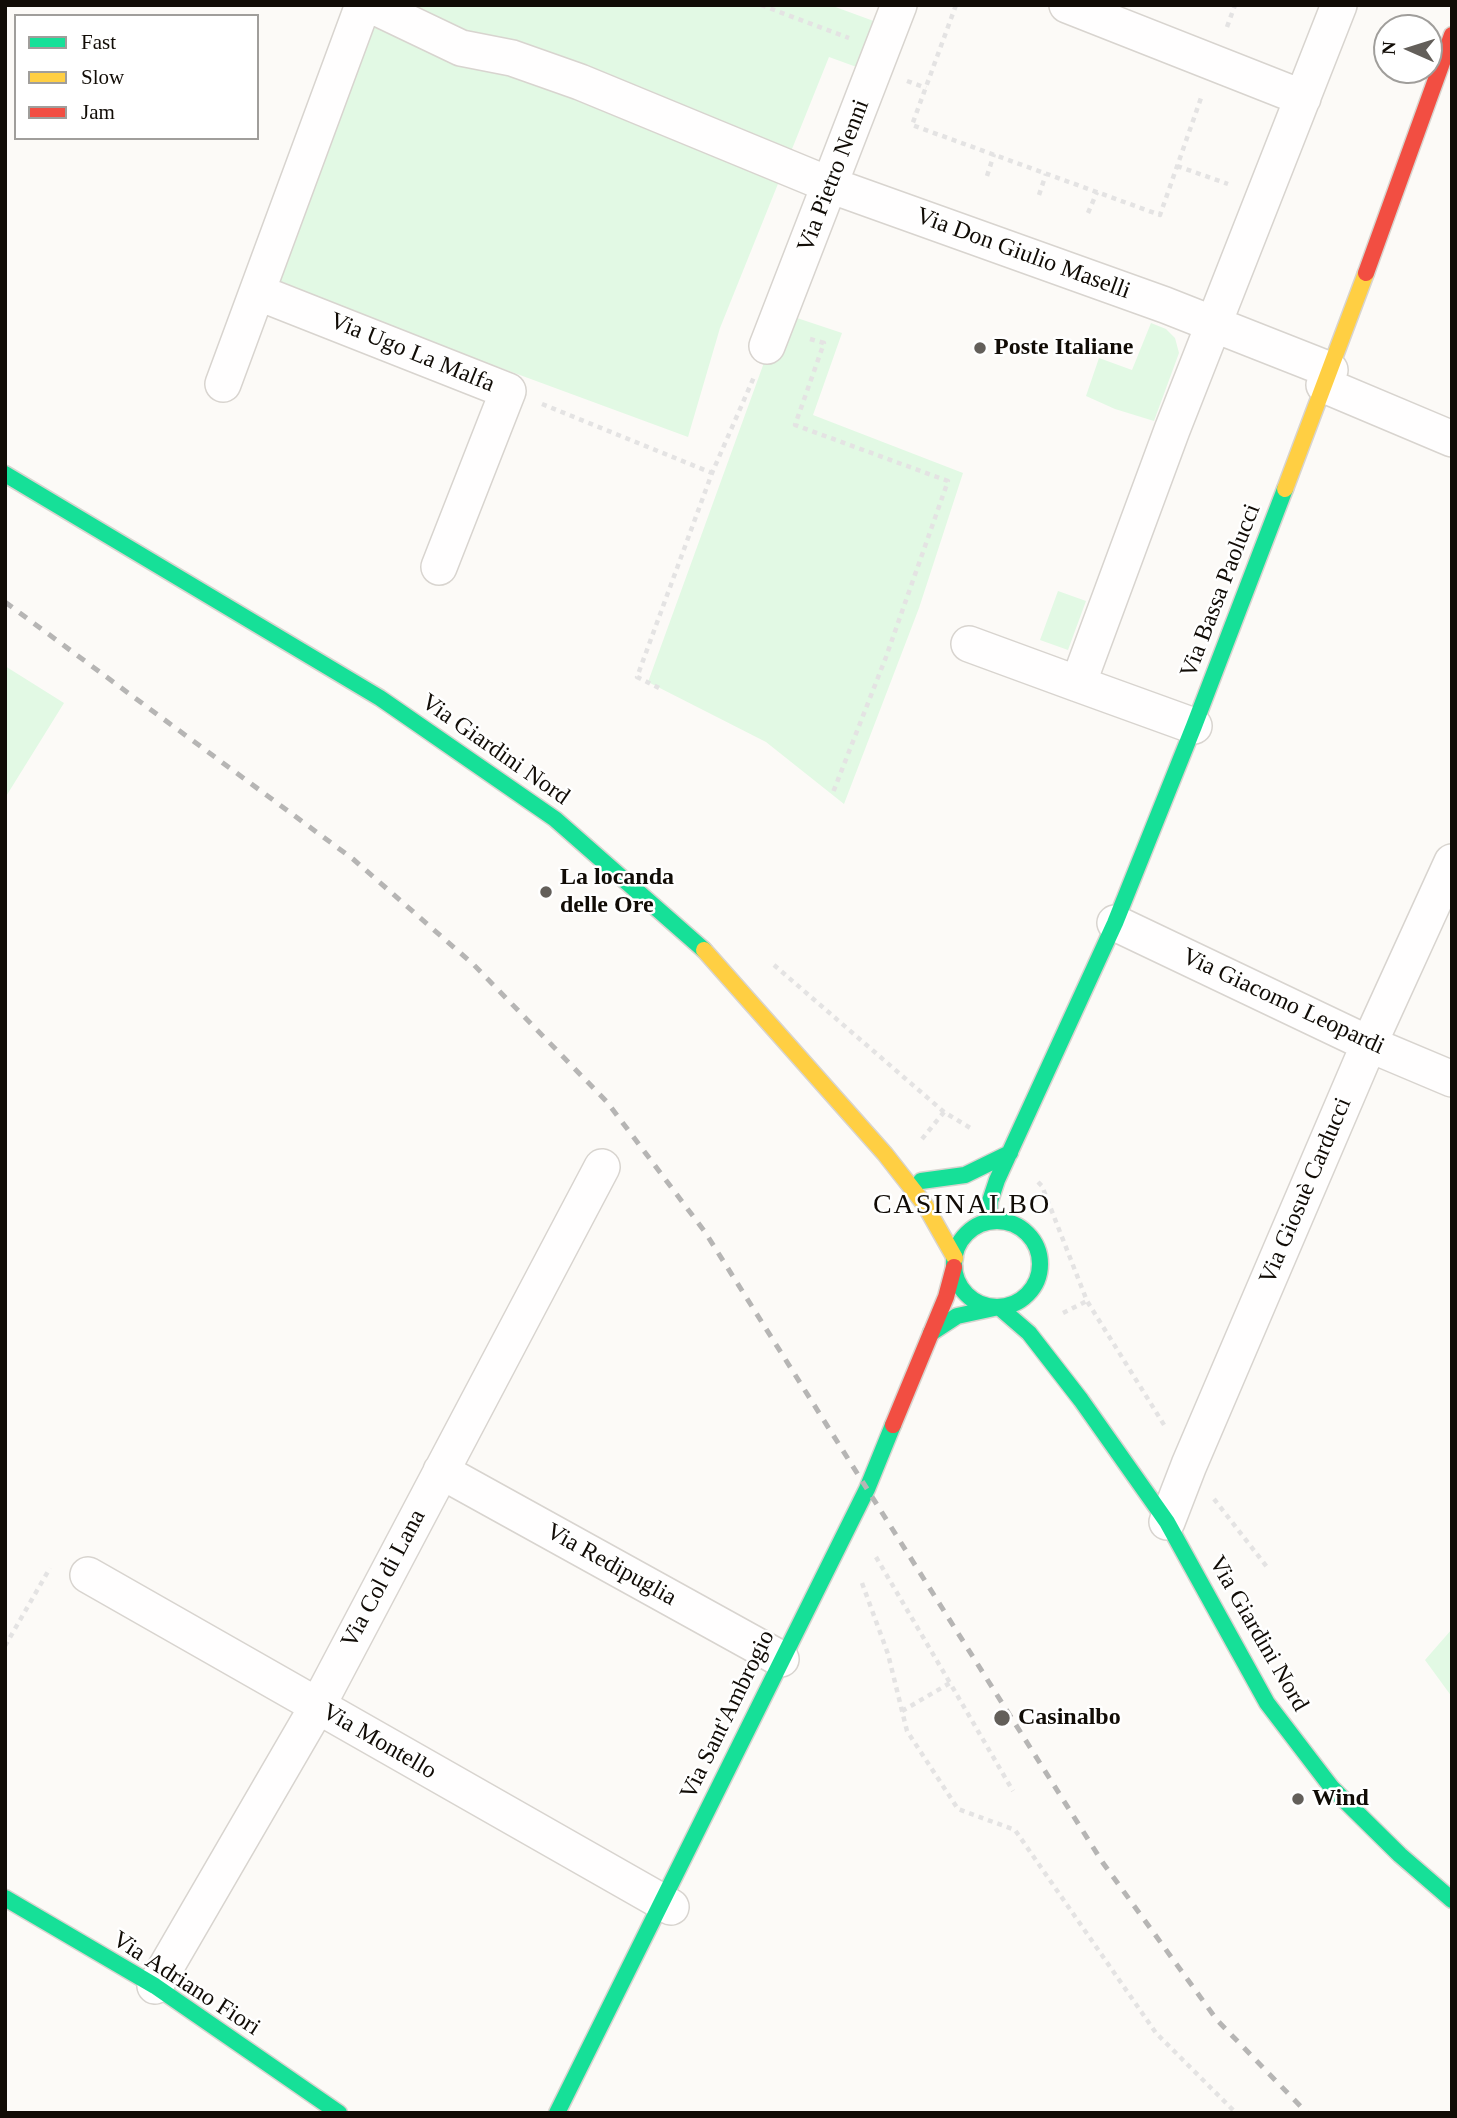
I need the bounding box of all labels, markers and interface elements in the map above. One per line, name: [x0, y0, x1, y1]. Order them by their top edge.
legend: [14, 14, 259, 140]
north arrow: [1373, 14, 1443, 84]
text: Fast: [81, 30, 116, 54]
text: N: [1378, 41, 1399, 55]
text: Slow: [81, 65, 124, 89]
street label: Via Pietro Nenni: [792, 96, 876, 256]
text: Jam: [81, 100, 115, 124]
street label: Via Don Giulio Maselli: [912, 202, 1134, 306]
street label: Via Ugo La Malfa: [325, 307, 499, 399]
place label: Poste Italiane: [994, 334, 1133, 362]
marker: Poste Italiane: [972, 340, 988, 356]
street label: Via Bassa Paolucci: [1175, 500, 1267, 682]
street label: Via Giardini Nord: [415, 688, 575, 812]
place label: La locanda delle Ore: [560, 864, 674, 920]
marker: La locanda delle Ore: [538, 884, 554, 900]
street label: Via Giacomo Leopardi: [1177, 943, 1389, 1061]
street label: Via Giosuè Carducci: [1254, 1093, 1358, 1289]
district label: CASINALBO: [874, 1189, 1050, 1223]
street label: Via Col di Lana: [335, 1505, 433, 1653]
street label: Via Redipuglia: [541, 1517, 681, 1613]
street label: Via Giardini Nord: [1202, 1551, 1314, 1717]
street label: Via Sant'Ambrogio: [675, 1626, 781, 1804]
street label: Via Montello: [317, 1698, 441, 1786]
place label: Casinalbo: [1018, 1704, 1121, 1732]
marker: Casinalbo: [992, 1708, 1012, 1728]
place label: Wind: [1312, 1785, 1369, 1813]
marker: Wind: [1290, 1791, 1306, 1807]
street label: Via Adriano Fiori: [107, 1925, 265, 2043]

